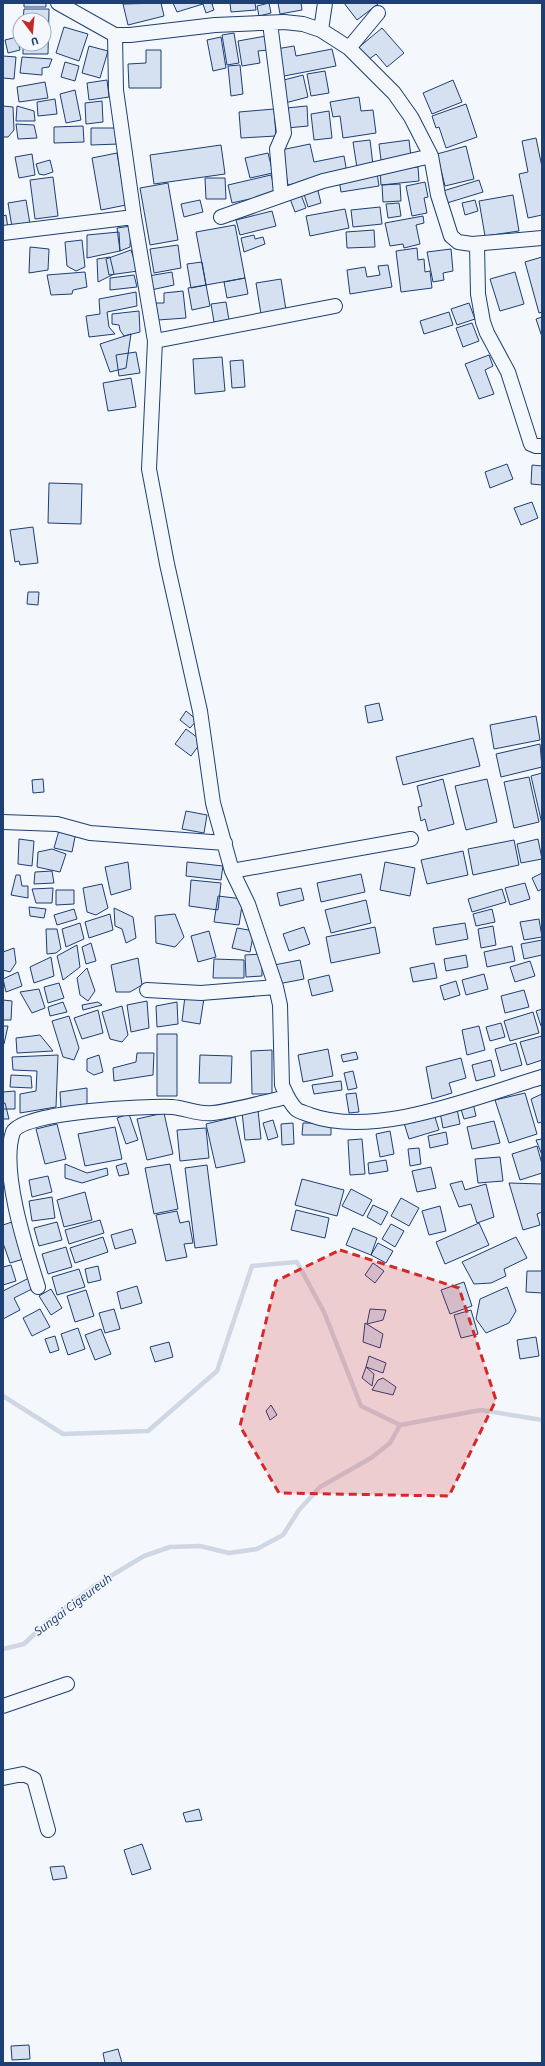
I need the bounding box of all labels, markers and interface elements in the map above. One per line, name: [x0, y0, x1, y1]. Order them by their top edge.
north arrow: [12, 12, 52, 52]
text: U: [29, 33, 40, 49]
water label: Sungai Cigeureuh: [30, 1569, 116, 1640]

